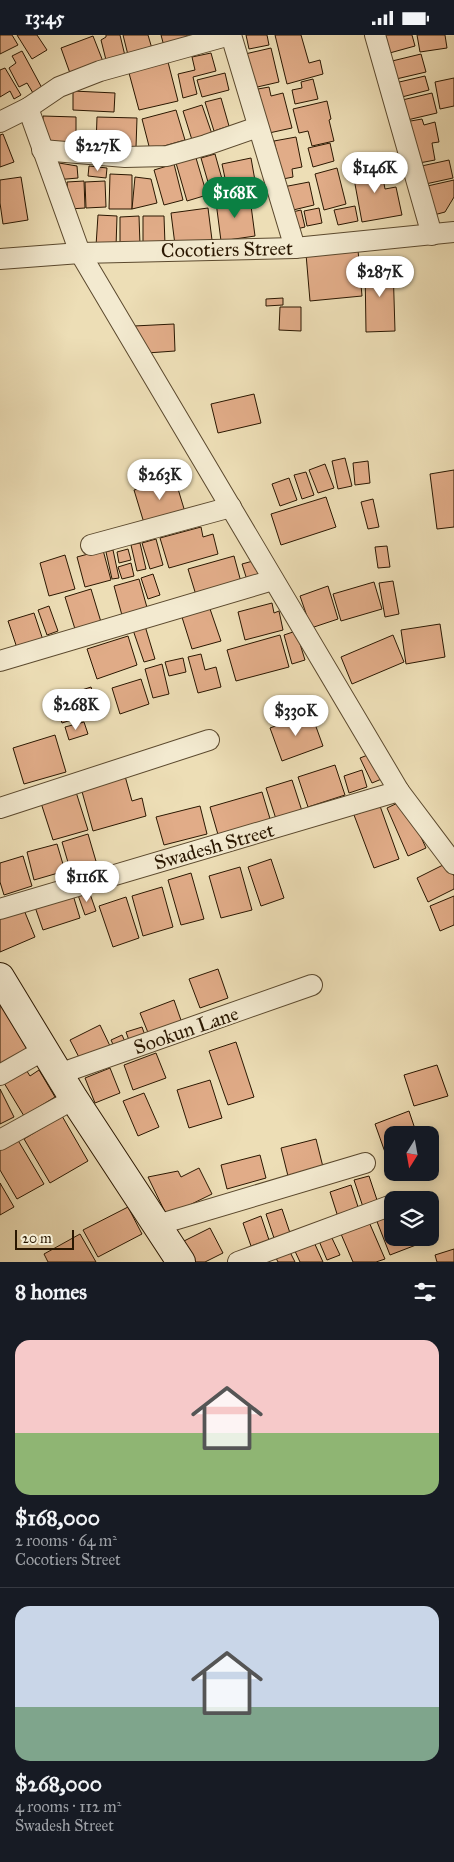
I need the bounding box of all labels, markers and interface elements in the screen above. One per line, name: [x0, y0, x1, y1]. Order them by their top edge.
text: 13:45: [25, 6, 64, 29]
pin: $227K: [63, 129, 133, 172]
text: $227K: [76, 136, 120, 155]
pin: $146K: [340, 151, 410, 194]
text: $146K: [353, 158, 397, 177]
pin: $168K: [200, 177, 270, 219]
text: $168K: [213, 183, 257, 202]
street label: Cocotiers Street: [161, 236, 293, 262]
pin: $287K: [345, 255, 415, 298]
text: $287K: [357, 262, 403, 281]
pin: $263K: [125, 459, 195, 501]
text: $263K: [138, 465, 182, 484]
pin: $268K: [41, 689, 111, 731]
text: $268K: [53, 695, 99, 714]
pin: $330K: [261, 695, 331, 737]
text: $330K: [274, 701, 318, 720]
street label: Swadesh Street: [151, 817, 277, 875]
pin: $116K: [52, 861, 122, 903]
text: $116K: [66, 867, 108, 886]
street label: Sookun Lane: [130, 1001, 242, 1059]
north arrow: [384, 1126, 439, 1181]
map controls: [384, 1126, 439, 1246]
button: layers: [384, 1191, 439, 1246]
scale bar: [15, 1227, 74, 1250]
text: 20 m: [22, 1230, 52, 1247]
icon: filters: [411, 1278, 439, 1306]
text: 8 homes: [15, 1279, 87, 1305]
icon: home: [182, 1373, 272, 1463]
text: $168,000: [15, 1505, 100, 1531]
text: 2 rooms · 64 m²: [15, 1531, 117, 1550]
text: Cocotiers Street: [15, 1550, 121, 1569]
icon: home: [182, 1638, 272, 1728]
text: $268,000: [15, 1771, 102, 1797]
text: 4 rooms · 112 m²: [15, 1797, 121, 1816]
text: Swadesh Street: [15, 1816, 114, 1835]

